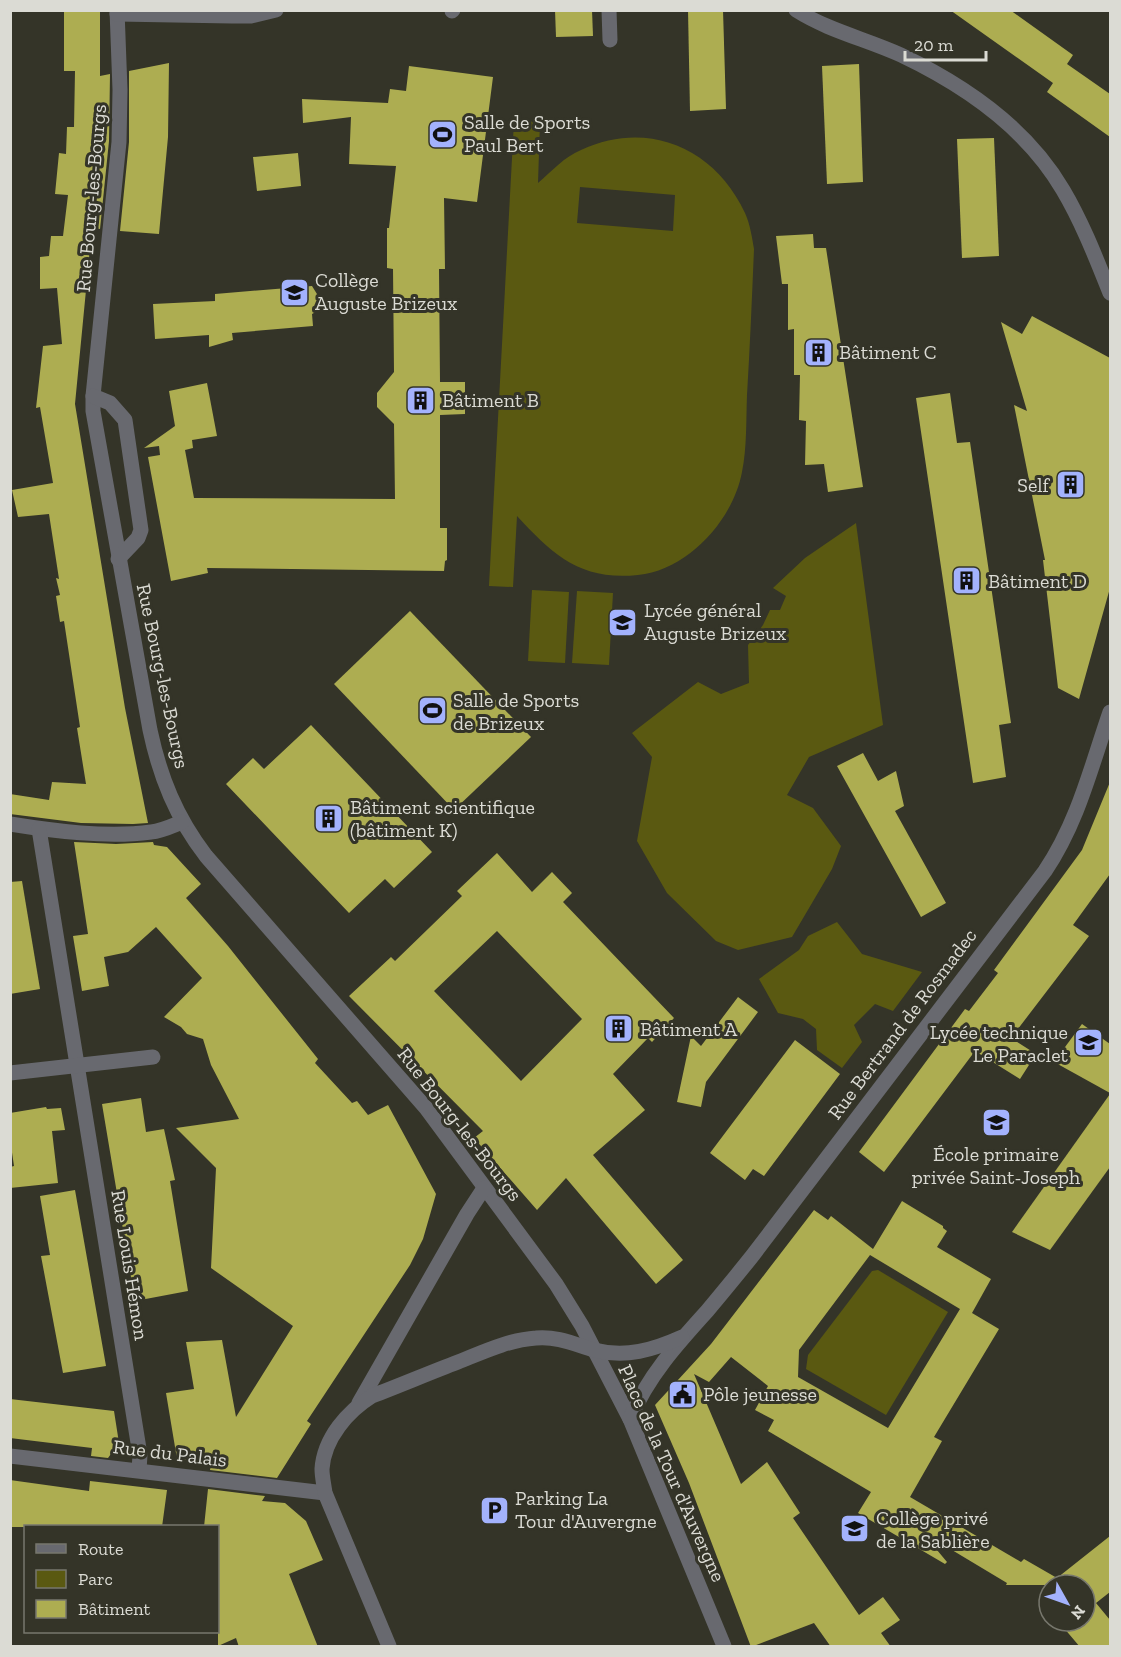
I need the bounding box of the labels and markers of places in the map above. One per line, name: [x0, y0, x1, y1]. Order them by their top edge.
place label: Salle de Sports Paul Bert: [464, 110, 590, 157]
sports icon: Salle de Sports Paul Bert: [427, 118, 459, 150]
place label: Collège Auguste Brizeux: [315, 268, 457, 315]
school or university icon: Collège Auguste Brizeux: [278, 276, 310, 308]
building icon: Bâtiment C: [802, 336, 834, 368]
place label: Bâtiment C: [839, 340, 937, 364]
building icon: Bâtiment B: [405, 384, 437, 416]
place label: Bâtiment B: [442, 388, 539, 412]
building icon: Self: [1054, 469, 1086, 501]
place label: Self: [1017, 473, 1051, 497]
building icon: Bâtiment D: [951, 565, 983, 597]
place label: Bâtiment D: [988, 569, 1087, 593]
place label: Lycée général Auguste Brizeux: [644, 598, 786, 645]
school or university icon: Lycée général Auguste Brizeux: [607, 606, 639, 638]
place label: Salle de Sports de Brizeux: [453, 688, 579, 735]
sports icon: Salle de Sports de Brizeux: [416, 695, 448, 727]
place label: Bâtiment scientifique (bâtiment K): [350, 795, 535, 842]
building icon: Bâtiment scientifique (bâtiment K): [313, 802, 345, 834]
building icon: Bâtiment A: [603, 1013, 635, 1045]
place label: Bâtiment A: [640, 1017, 738, 1041]
place label: Lycée technique Le Paraclet: [930, 1020, 1069, 1067]
school or university icon: Lycée technique Le Paraclet: [1073, 1027, 1105, 1059]
school or university icon: École primaire privée Saint-Joseph: [980, 1107, 1012, 1139]
place label: École primaire privée Saint-Joseph: [912, 1142, 1081, 1189]
public building icon: Pôle jeunesse: [666, 1378, 698, 1410]
place label: Pôle jeunesse: [703, 1382, 817, 1406]
place label: Parking La Tour d'Auvergne: [515, 1486, 657, 1533]
parking icon: Parking La Tour d'Auvergne: [478, 1494, 510, 1526]
place label: Collège privé de la Sablière: [876, 1506, 990, 1553]
school or university icon: Collège privé de la Sablière: [839, 1513, 871, 1545]

